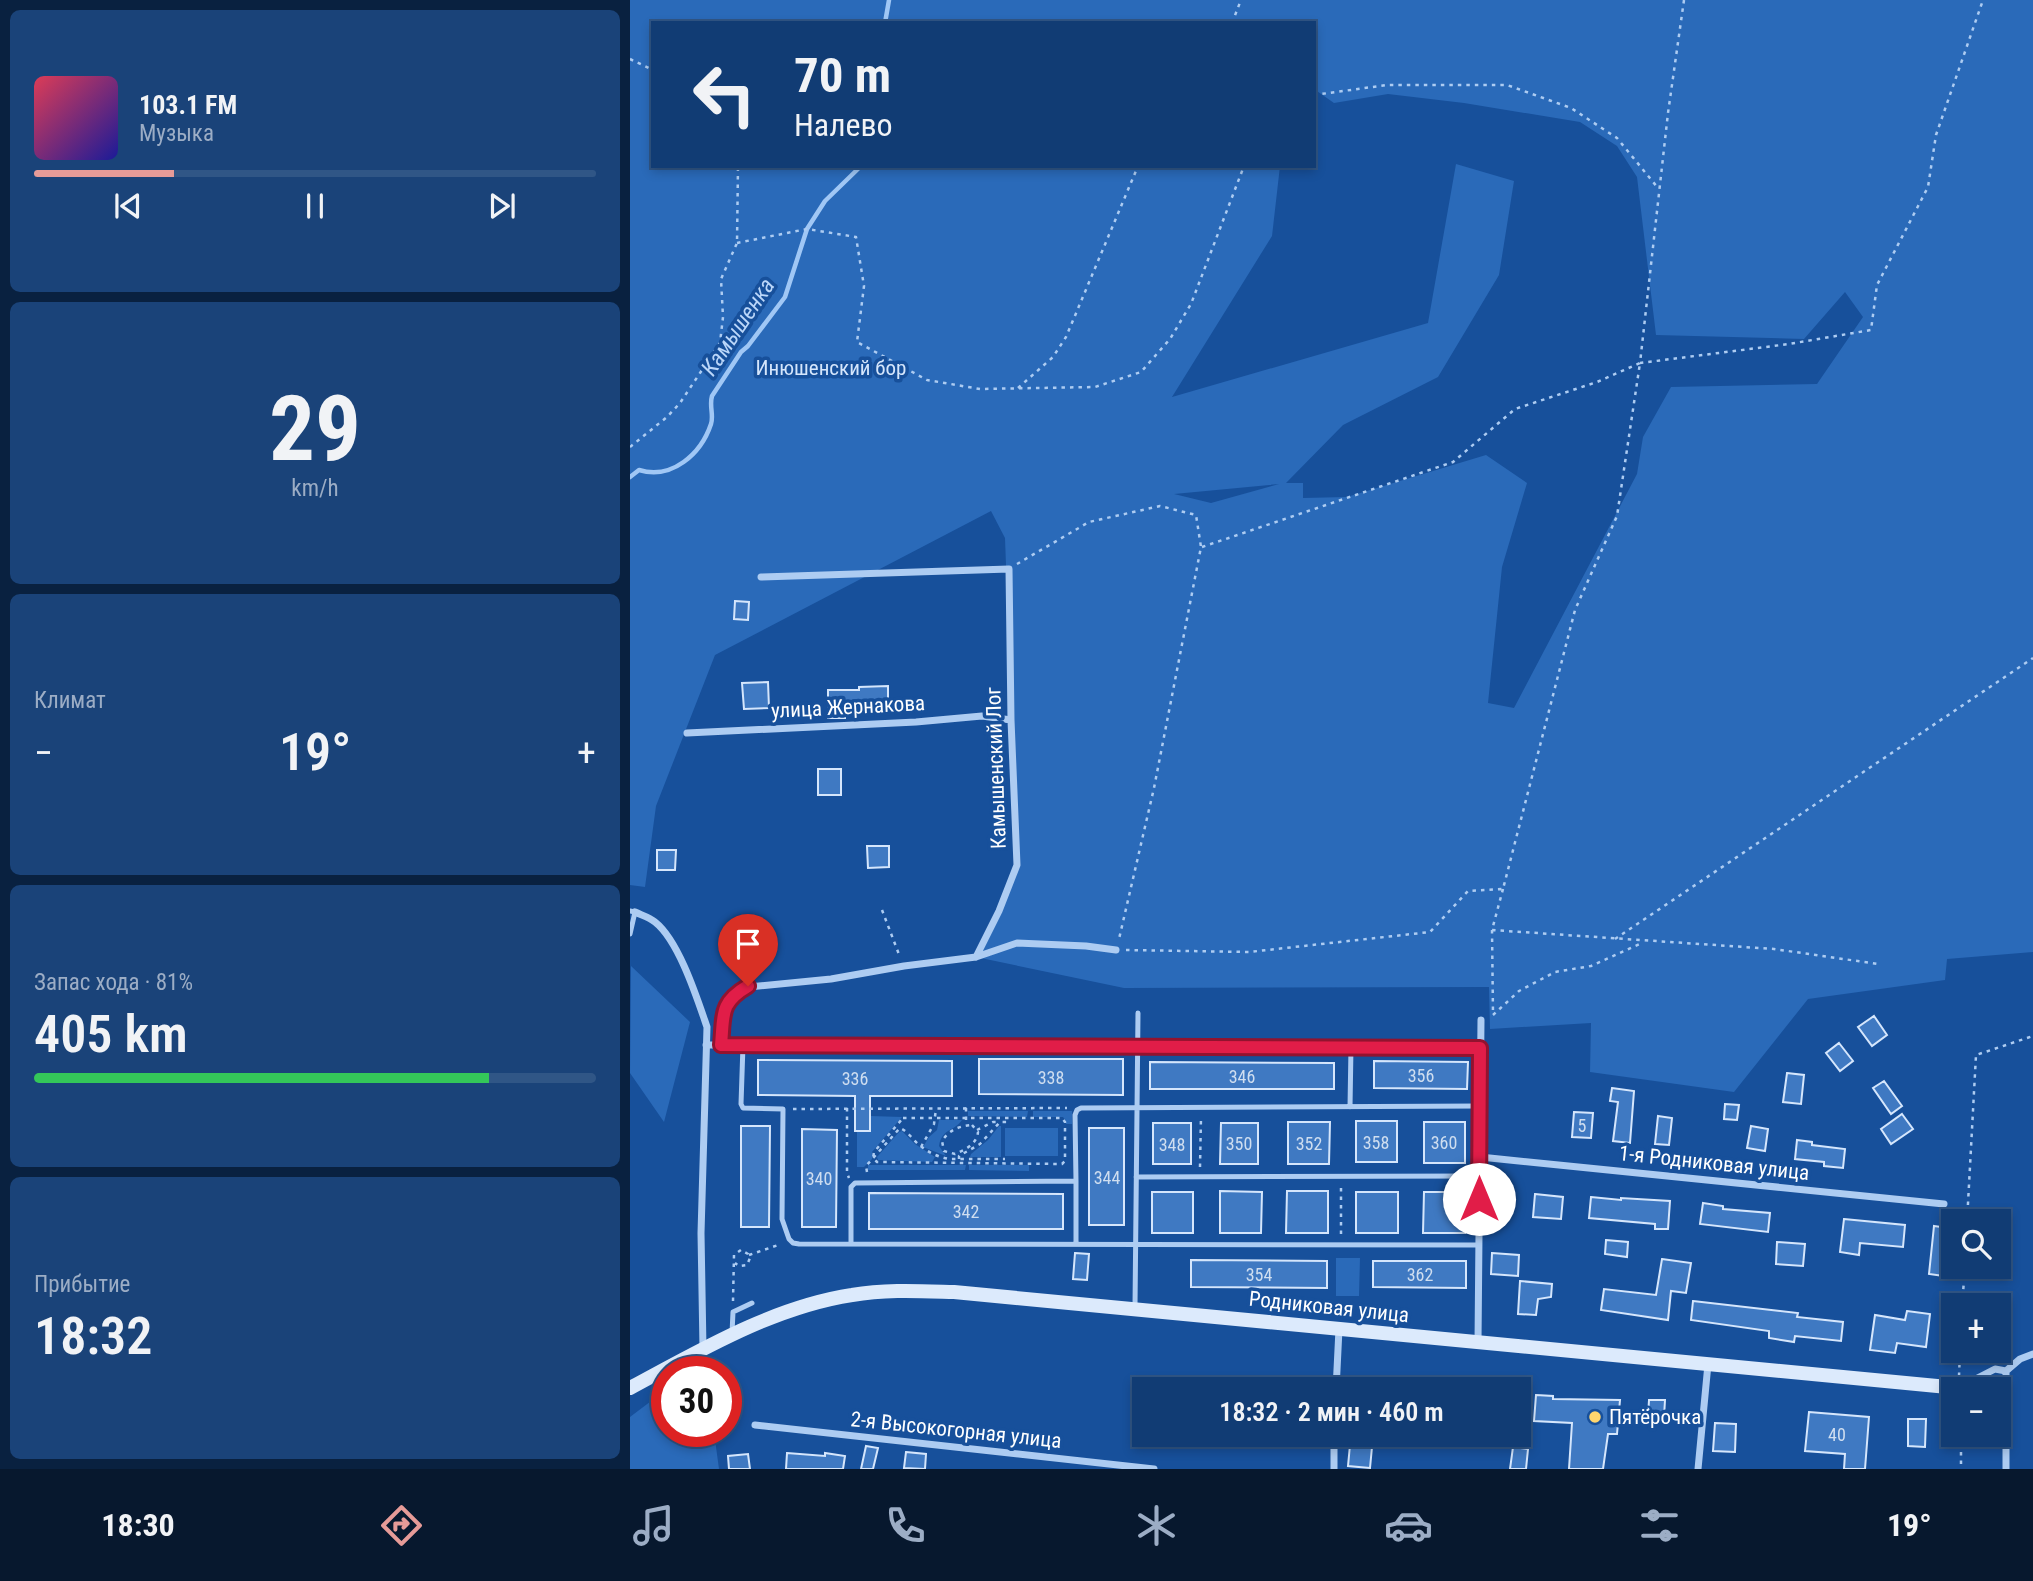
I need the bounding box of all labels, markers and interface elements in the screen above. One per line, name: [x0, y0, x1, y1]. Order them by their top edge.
text: 70 m: [794, 47, 891, 104]
icon: left: [679, 49, 770, 140]
text: 103.1 FM: [139, 90, 237, 120]
text: Налево: [794, 106, 893, 144]
text: Музыка: [139, 120, 214, 147]
icon: previous: [109, 187, 147, 225]
icon: pause: [296, 187, 334, 225]
icon: next: [483, 187, 521, 225]
water label: Камышенка: [696, 273, 780, 381]
park label: Инюшенский бор: [756, 356, 906, 380]
text: 29: [269, 376, 361, 482]
text: km/h: [291, 475, 339, 502]
street label: Камышенский Лог: [981, 686, 1011, 850]
text: Климат: [34, 687, 106, 714]
street label: улица Жернакова: [770, 691, 926, 723]
text: 19°: [279, 722, 351, 783]
text: −: [34, 731, 53, 775]
text: +: [577, 731, 596, 775]
pin: [718, 914, 778, 986]
icon: arrive: [729, 925, 767, 963]
text: Запас хода · 81%: [34, 969, 193, 996]
text: 405 km: [34, 1004, 188, 1065]
house number: 356: [1408, 1065, 1434, 1086]
house number: 346: [1229, 1066, 1255, 1087]
house number: 338: [1038, 1067, 1064, 1088]
house number: 336: [842, 1068, 868, 1089]
house number: 5: [1578, 1115, 1587, 1136]
house number: 358: [1363, 1132, 1389, 1153]
house number: 360: [1431, 1132, 1457, 1153]
house number: 350: [1226, 1133, 1252, 1154]
house number: 352: [1296, 1133, 1322, 1154]
house number: 348: [1159, 1134, 1185, 1155]
street label: 1-я Родниковая улица: [1618, 1141, 1810, 1185]
position arrow: [1442, 1162, 1516, 1236]
house number: 344: [1094, 1167, 1120, 1188]
house number: 340: [806, 1168, 832, 1189]
house number: 342: [953, 1201, 979, 1222]
map controls: [1941, 1209, 2011, 1447]
button: search: [1941, 1209, 2011, 1279]
house number: 354: [1246, 1264, 1272, 1285]
house number: 362: [1407, 1264, 1433, 1285]
text: Прибытие: [34, 1271, 130, 1298]
street label: Родниковая улица: [1248, 1287, 1410, 1327]
button: +: [1941, 1293, 2011, 1363]
text: 18:32: [34, 1306, 152, 1367]
speed limit sign: 30: [651, 1356, 742, 1447]
button: −: [1941, 1377, 2011, 1447]
text: 18:32 · 2 мин · 460 m: [1219, 1397, 1444, 1427]
place label: Пятёрочка: [1609, 1405, 1701, 1429]
street label: 2-я Высокогорная улица: [849, 1407, 1063, 1453]
marker: Пятёрочка: [1587, 1409, 1603, 1425]
house number: 40: [1828, 1424, 1846, 1445]
icon: directions: [377, 1501, 426, 1550]
icon: music: [629, 1501, 678, 1550]
icon: phone: [881, 1501, 930, 1550]
icon: climate: [1132, 1501, 1181, 1550]
icon: car: [1384, 1501, 1433, 1550]
icon: filters: [1635, 1501, 1684, 1550]
text: 18:30: [101, 1506, 175, 1544]
text: 19°: [1887, 1506, 1932, 1544]

